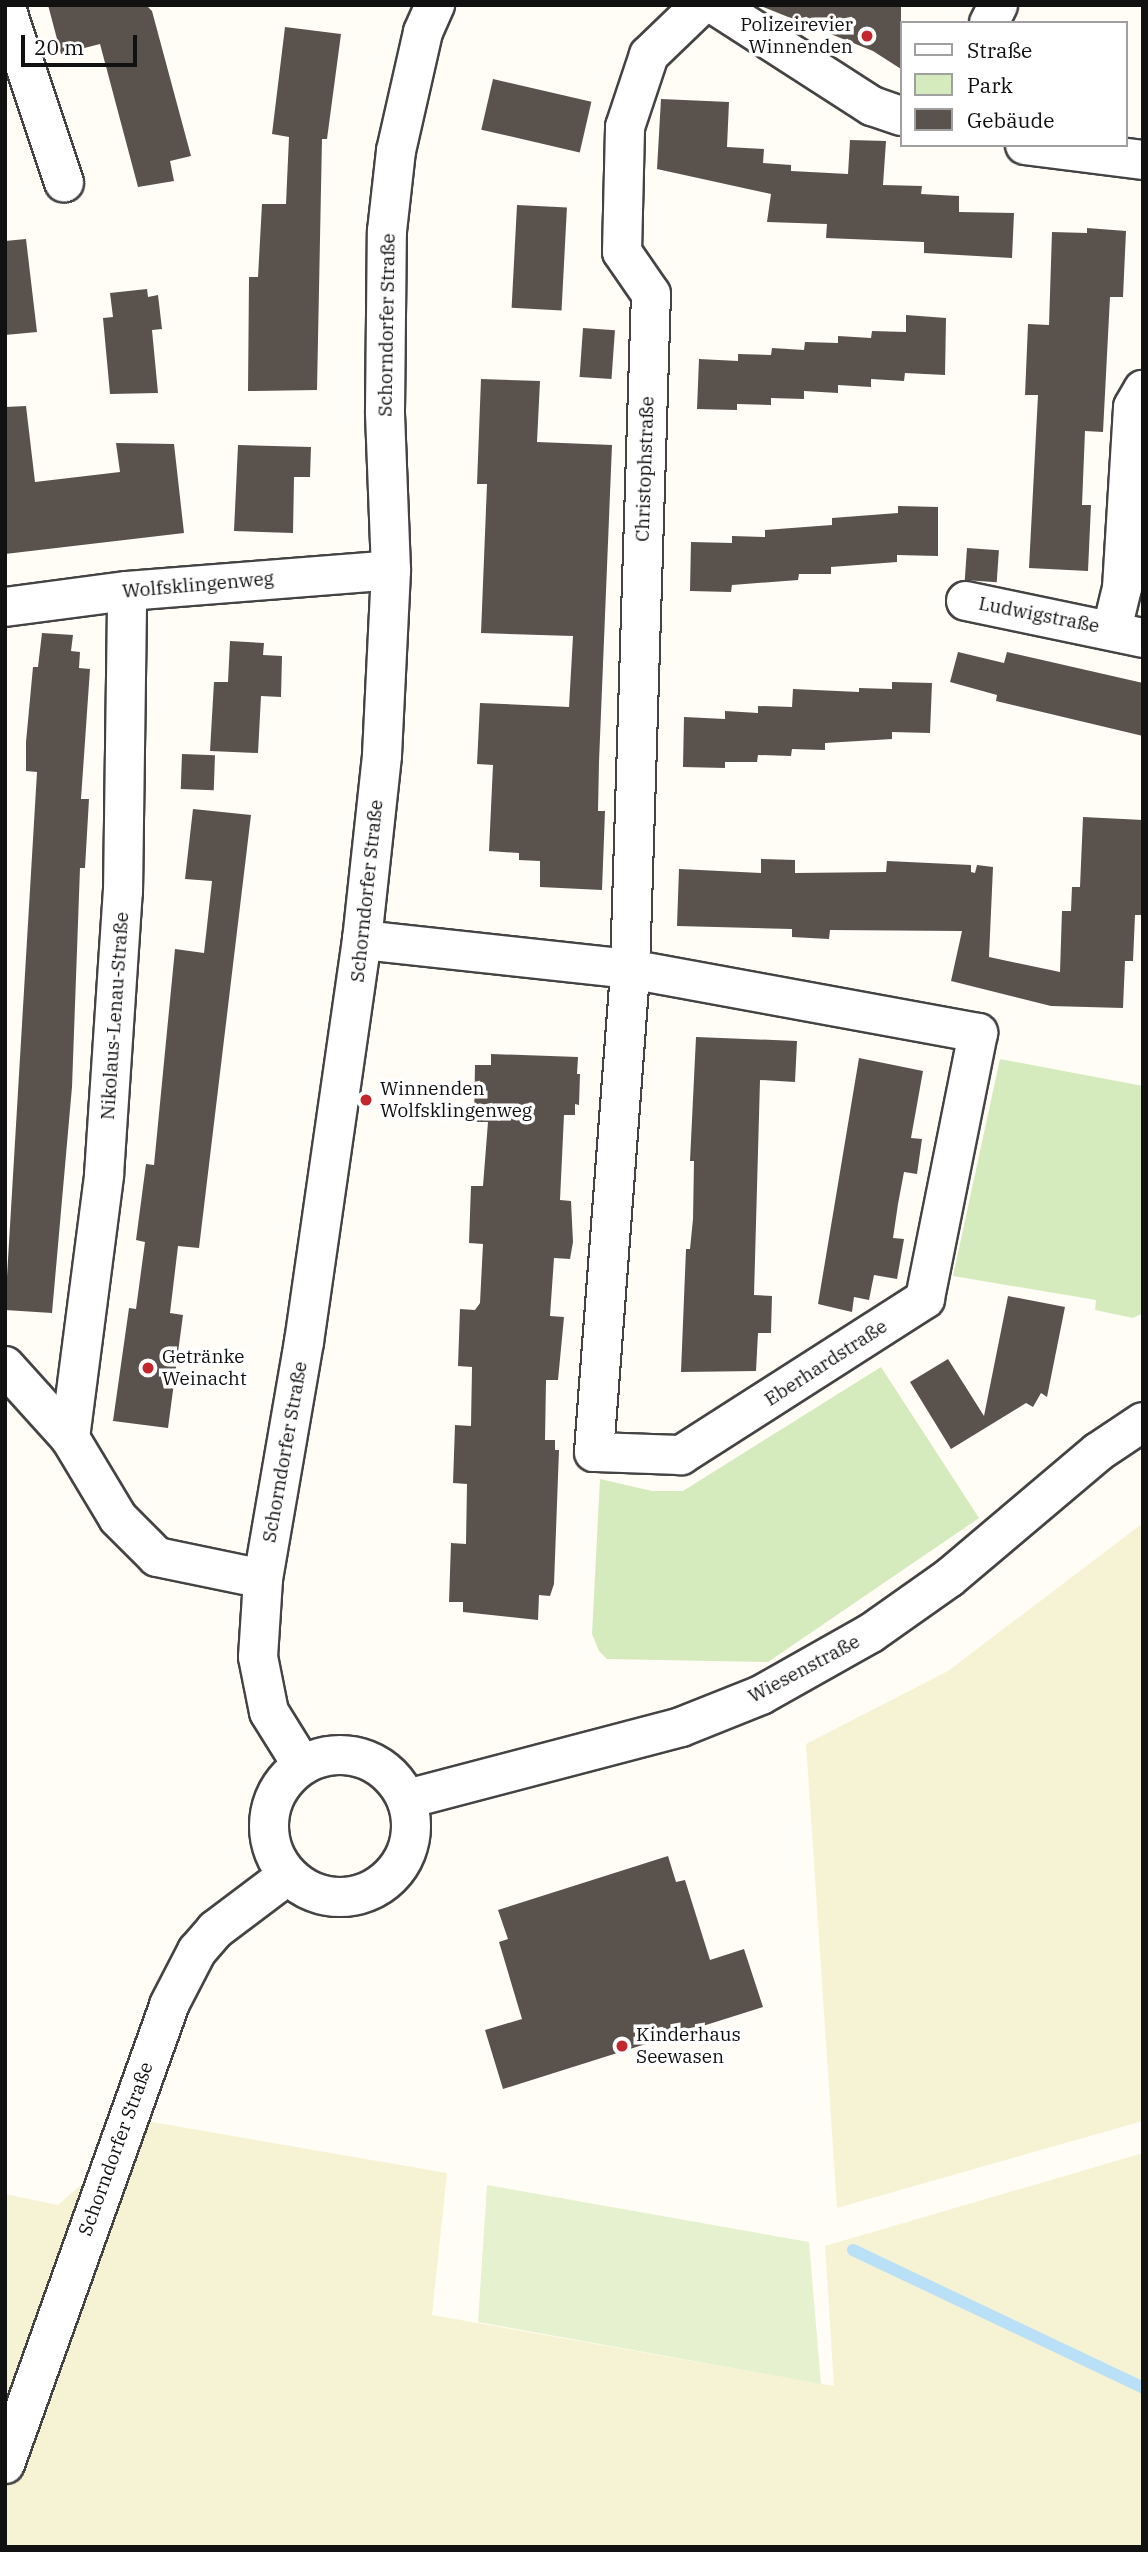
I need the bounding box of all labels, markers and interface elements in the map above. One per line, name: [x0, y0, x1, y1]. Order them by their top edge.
place label: Polizeirevier Winnenden: [740, 14, 853, 58]
scale bar: [24, 21, 140, 65]
legend: [900, 21, 1127, 147]
marker: Polizeirevier Winnenden: [859, 28, 875, 44]
text: 20 m: [34, 33, 84, 61]
text: Straße: [967, 36, 1032, 64]
text: Park: [967, 71, 1013, 99]
text: Gebäude: [967, 106, 1055, 134]
street label: Schorndorfer Straße: [374, 233, 400, 417]
street label: Christophstraße: [631, 396, 659, 542]
street label: Wolfsklingenweg: [121, 567, 275, 603]
street label: Ludwigstraße: [977, 592, 1101, 638]
street label: Schorndorfer Straße: [346, 799, 388, 983]
street label: Nikolaus-Lenau-Straße: [96, 911, 134, 1121]
place label: Winnenden Wolfsklingenweg: [380, 1078, 532, 1122]
marker: Winnenden Wolfsklingenweg: [358, 1092, 374, 1108]
street label: Eberhardstraße: [760, 1315, 892, 1411]
place label: Getränke Weinacht: [162, 1346, 247, 1390]
marker: Getränke Weinacht: [140, 1360, 156, 1376]
street label: Schorndorfer Straße: [258, 1360, 312, 1544]
street label: Wiesenstraße: [744, 1630, 864, 1708]
place label: Kinderhaus Seewasen: [636, 2024, 741, 2068]
marker: Kinderhaus Seewasen: [614, 2038, 630, 2054]
street label: Schorndorfer Straße: [74, 2059, 158, 2239]

